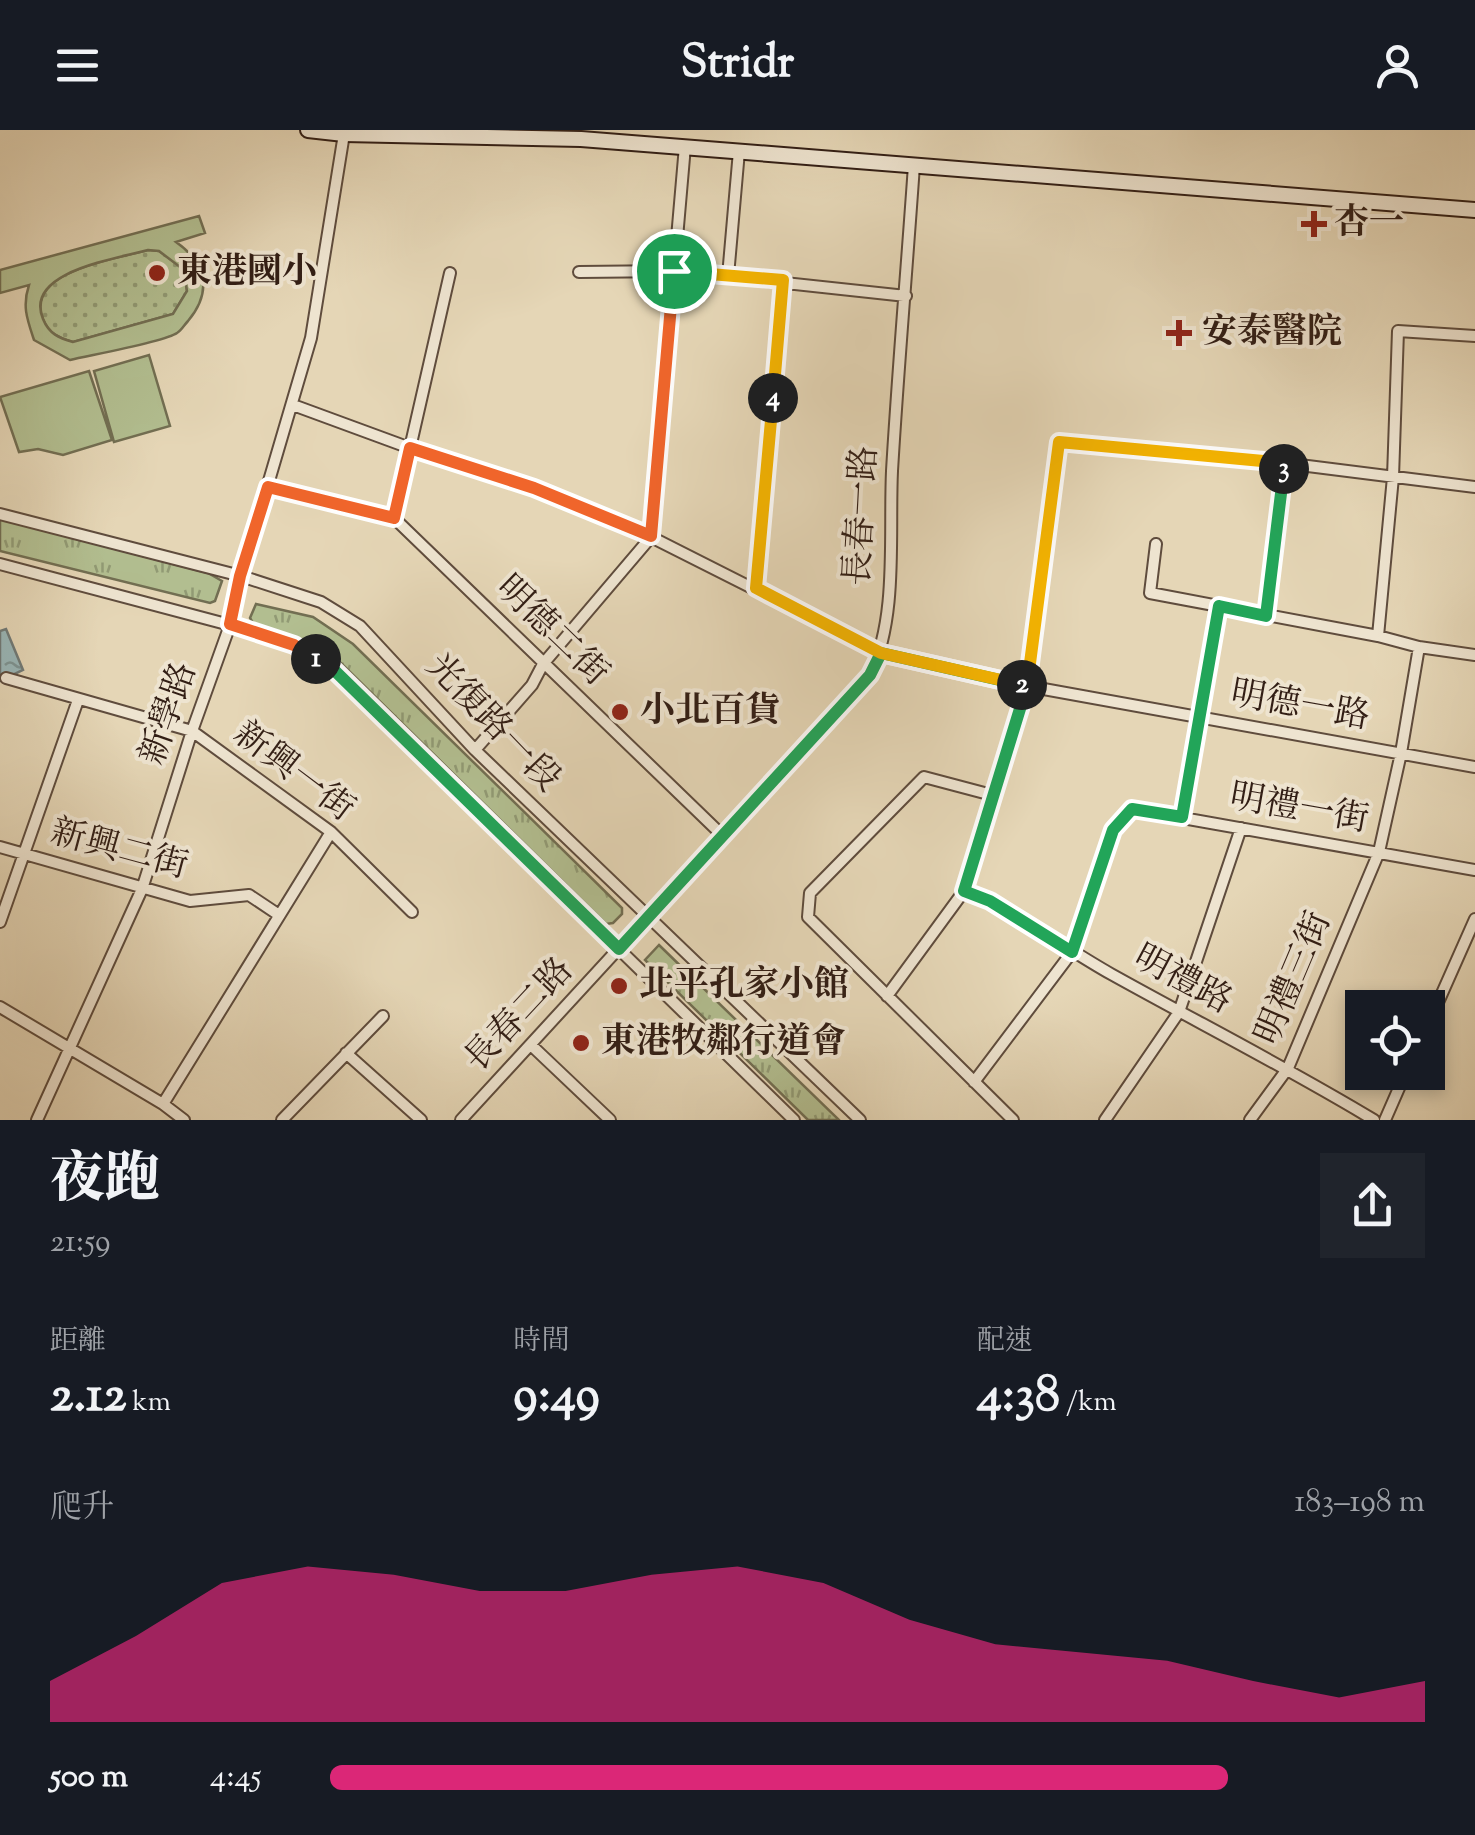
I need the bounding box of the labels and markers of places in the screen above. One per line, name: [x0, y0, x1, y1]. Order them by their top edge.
place label: 杏一: [1334, 199, 1404, 250]
marker: 杏一: [1303, 213, 1325, 235]
pin: [632, 229, 717, 314]
place label: 東港國小: [177, 248, 317, 299]
marker: 東港國小: [146, 262, 168, 284]
place label: 安泰醫院: [1202, 308, 1342, 359]
marker: 安泰醫院: [1166, 320, 1192, 346]
pin: 4: [748, 373, 798, 423]
pin: 3: [1259, 444, 1309, 494]
pin: 1: [291, 634, 341, 684]
pin: 2: [997, 660, 1047, 710]
place label: 小北百貨: [640, 687, 780, 738]
marker: 小北百貨: [609, 701, 631, 723]
place label: 北平孔家小館: [639, 961, 849, 1012]
marker: 北平孔家小館: [608, 975, 630, 997]
place label: 東港牧鄰行道會: [601, 1018, 846, 1069]
marker: 東港牧鄰行道會: [570, 1032, 592, 1054]

